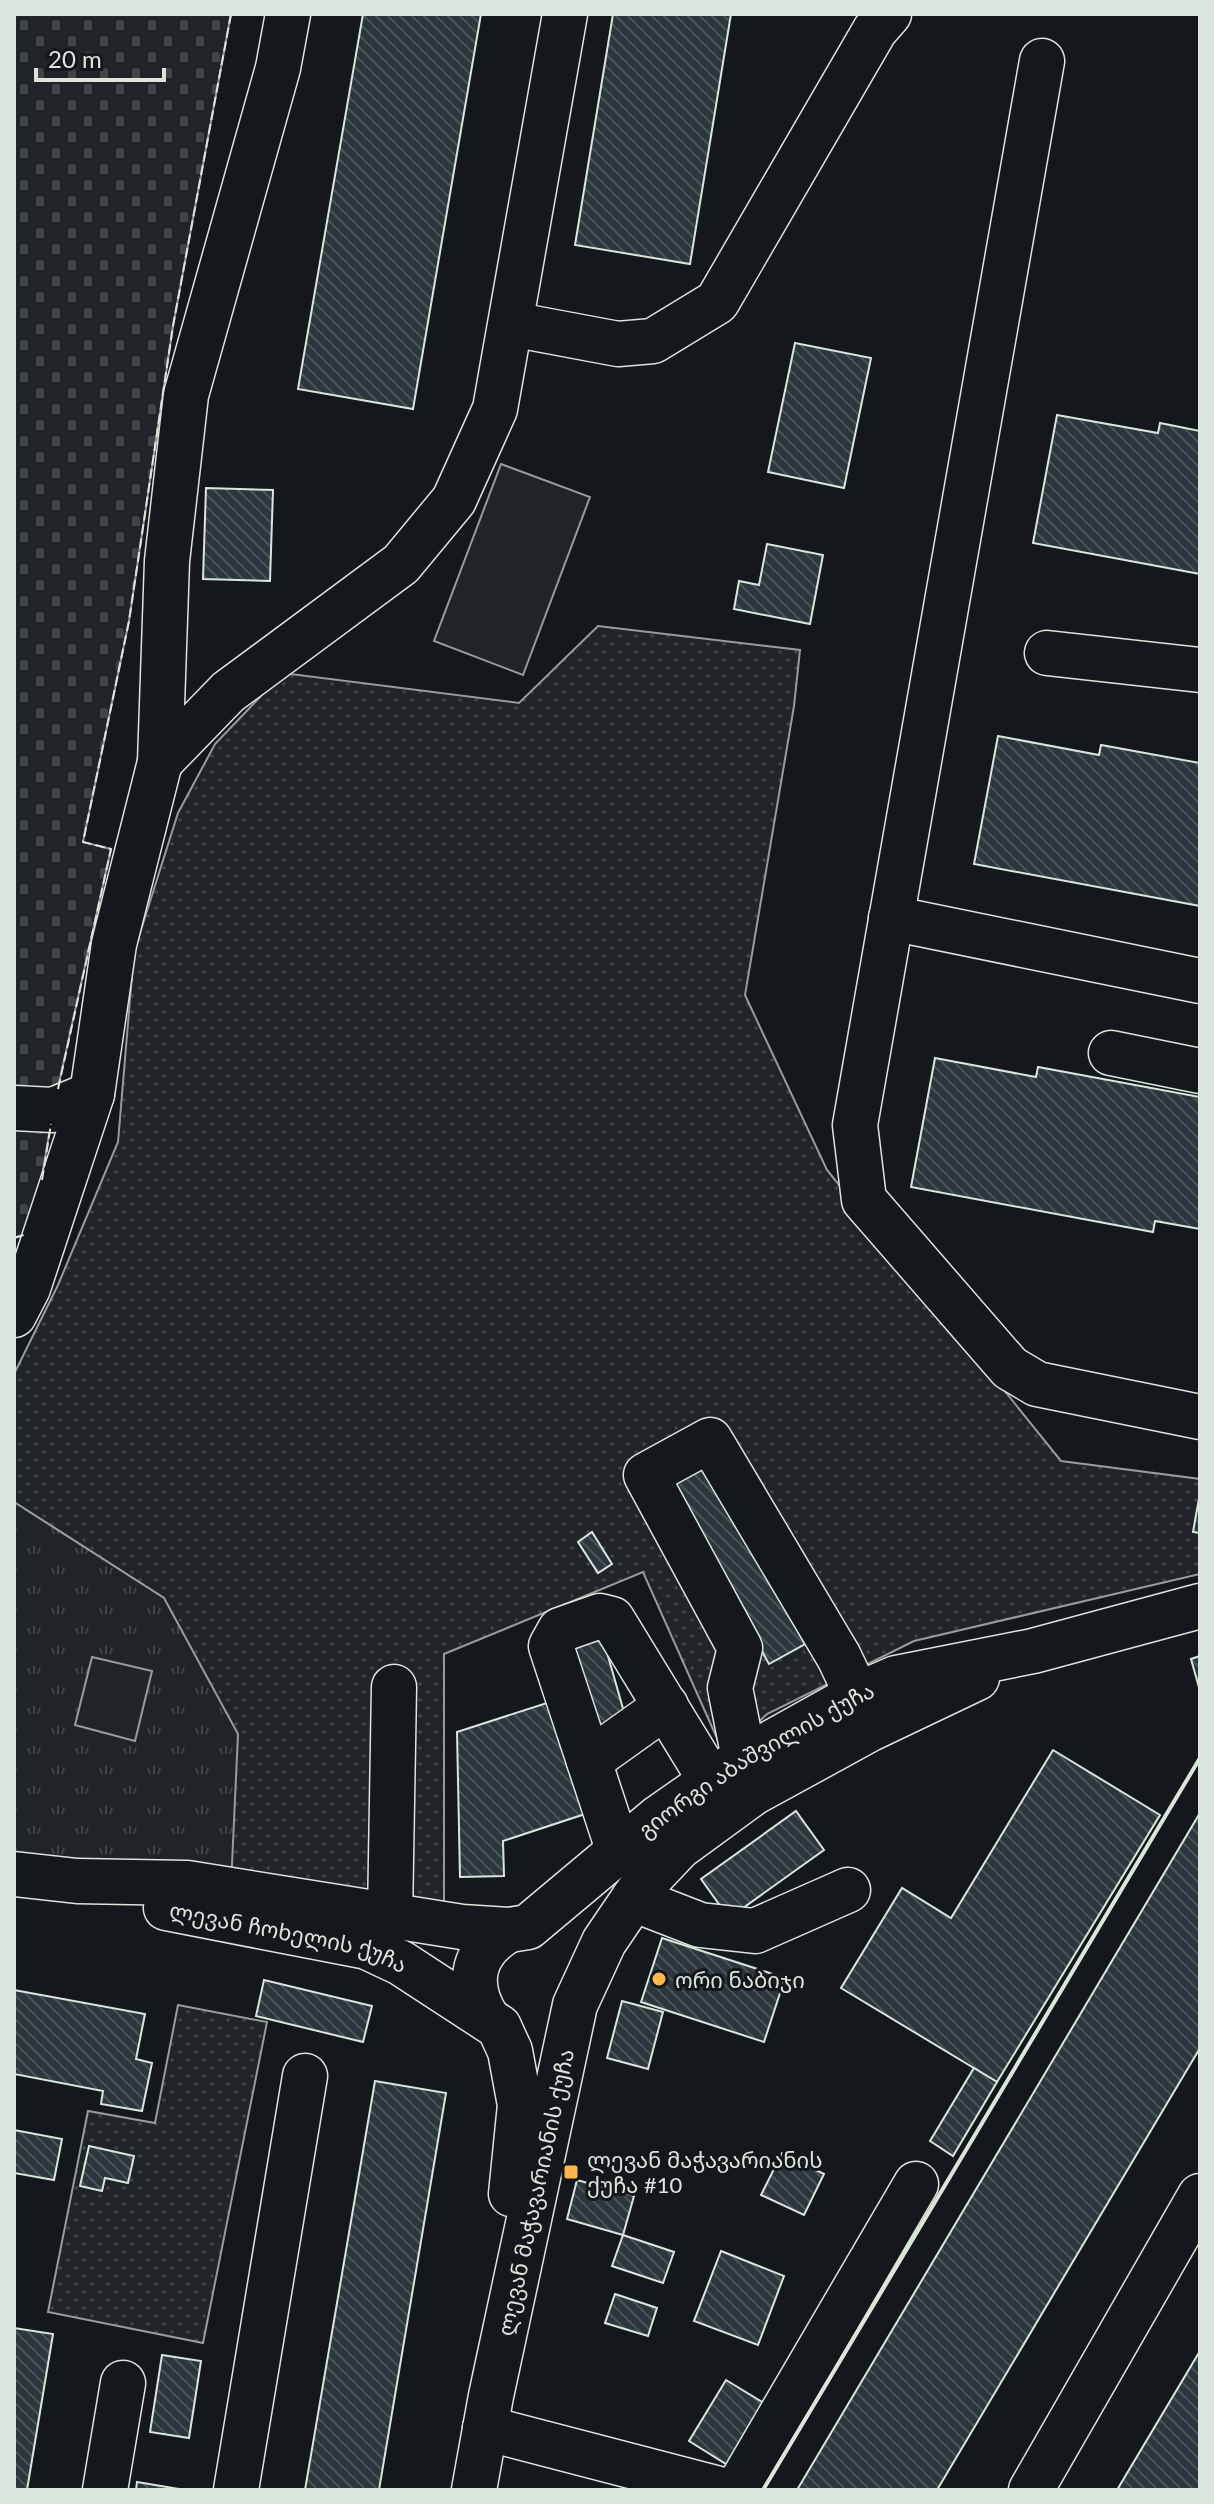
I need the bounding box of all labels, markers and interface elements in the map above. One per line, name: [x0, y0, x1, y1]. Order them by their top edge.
scale bar: [36, 32, 164, 82]
text: 20 m: [48, 44, 102, 73]
street label: გიორგი აბაშვილის ქუჩა: [632, 1676, 878, 1843]
street label: ლევან ჩოხელის ქუჩა: [167, 1896, 412, 1978]
place label: ორი ნაბიჯი: [675, 1966, 805, 1993]
marker: ორი ნაბიჯი: [650, 1970, 668, 1988]
street label: ლევან მაჭავარიანის ქუჩა: [491, 2046, 579, 2338]
place label: ლევან მაჭავარიანის ქუჩა #10: [587, 2146, 823, 2198]
marker: ლევან მაჭავარიანის ქუჩა #10: [562, 2163, 580, 2181]

